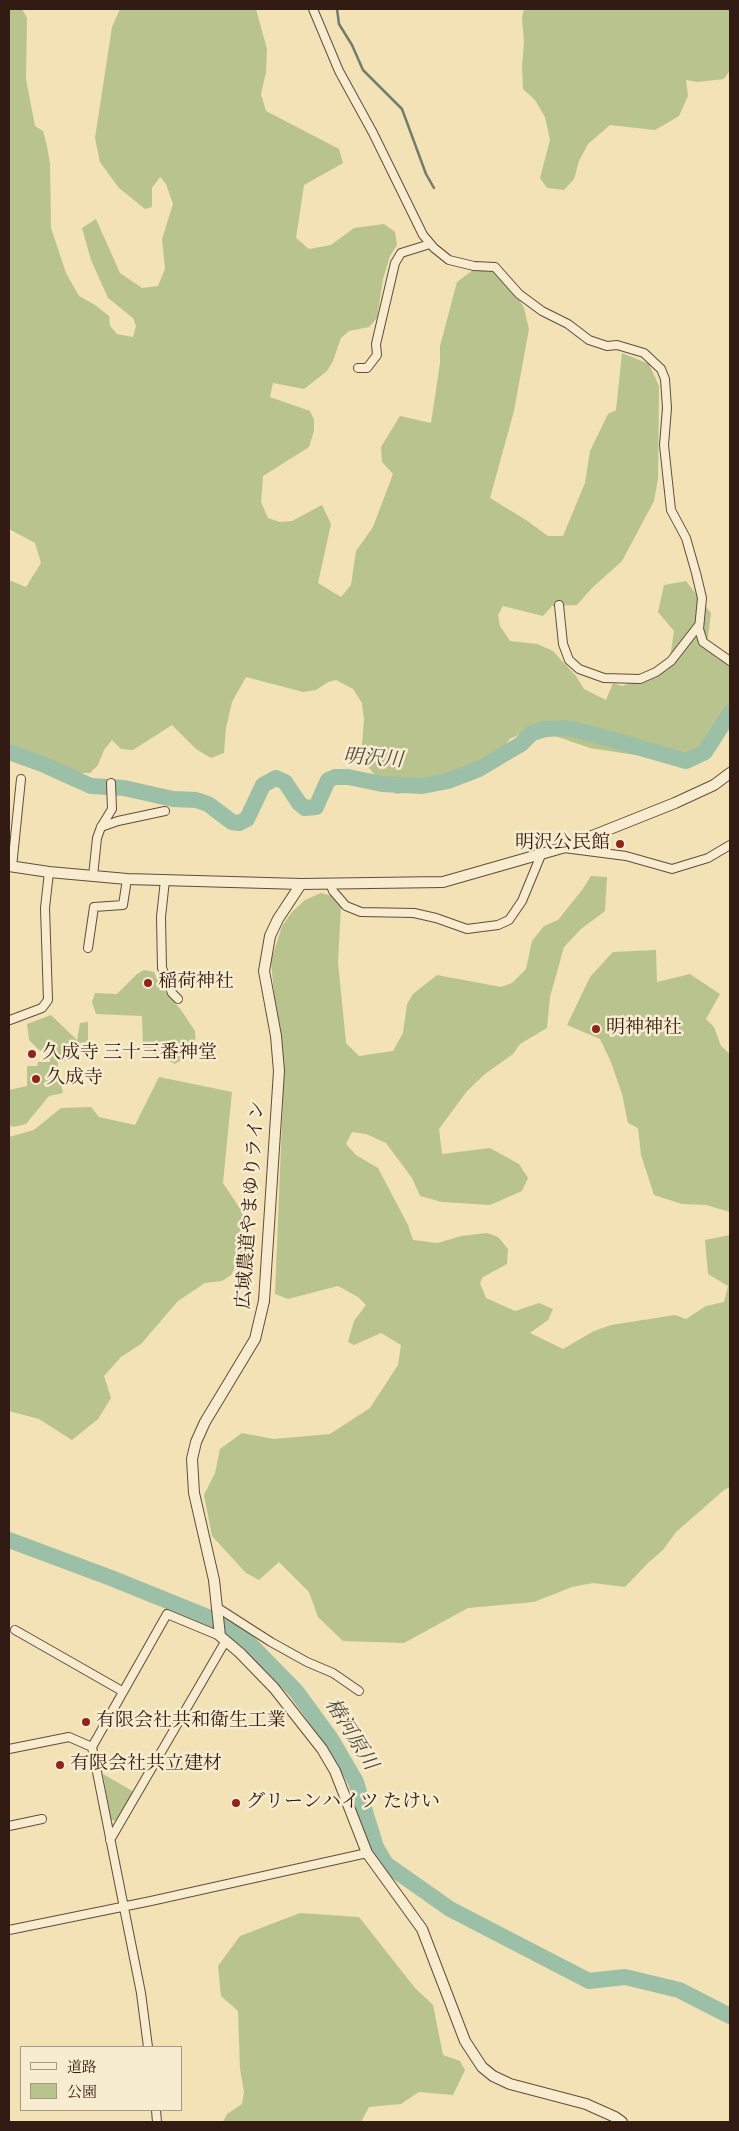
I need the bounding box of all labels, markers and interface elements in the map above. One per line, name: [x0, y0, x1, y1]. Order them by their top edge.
water label: 明沢川: [342, 746, 404, 774]
place label: 明沢公民館: [515, 833, 610, 855]
marker: 明沢公民館: [614, 838, 626, 850]
place label: 稲荷神社: [158, 972, 234, 994]
marker: 稲荷神社: [142, 977, 154, 989]
place label: 明神神社: [606, 1018, 682, 1040]
marker: 明神神社: [590, 1023, 602, 1035]
place label: 久成寺 三十三番神堂: [42, 1043, 217, 1065]
marker: 久成寺 三十三番神堂: [26, 1048, 38, 1060]
place label: 久成寺: [46, 1068, 103, 1090]
marker: 久成寺: [30, 1073, 42, 1085]
street label: 広域農道やまゆりライン: [233, 1100, 271, 1310]
water label: 椿河原川: [319, 1695, 381, 1775]
place label: 有限会社共和衛生工業: [96, 1711, 286, 1733]
marker: 有限会社共和衛生工業: [80, 1716, 92, 1728]
place label: 有限会社共立建材: [70, 1754, 222, 1776]
marker: 有限会社共立建材: [54, 1759, 66, 1771]
place label: グリーンハイツ たけい: [246, 1792, 440, 1814]
marker: グリーンハイツ たけい: [230, 1797, 242, 1809]
legend: [20, 2046, 182, 2111]
text: 道路: [67, 2058, 97, 2077]
text: 公園: [67, 2083, 97, 2102]

